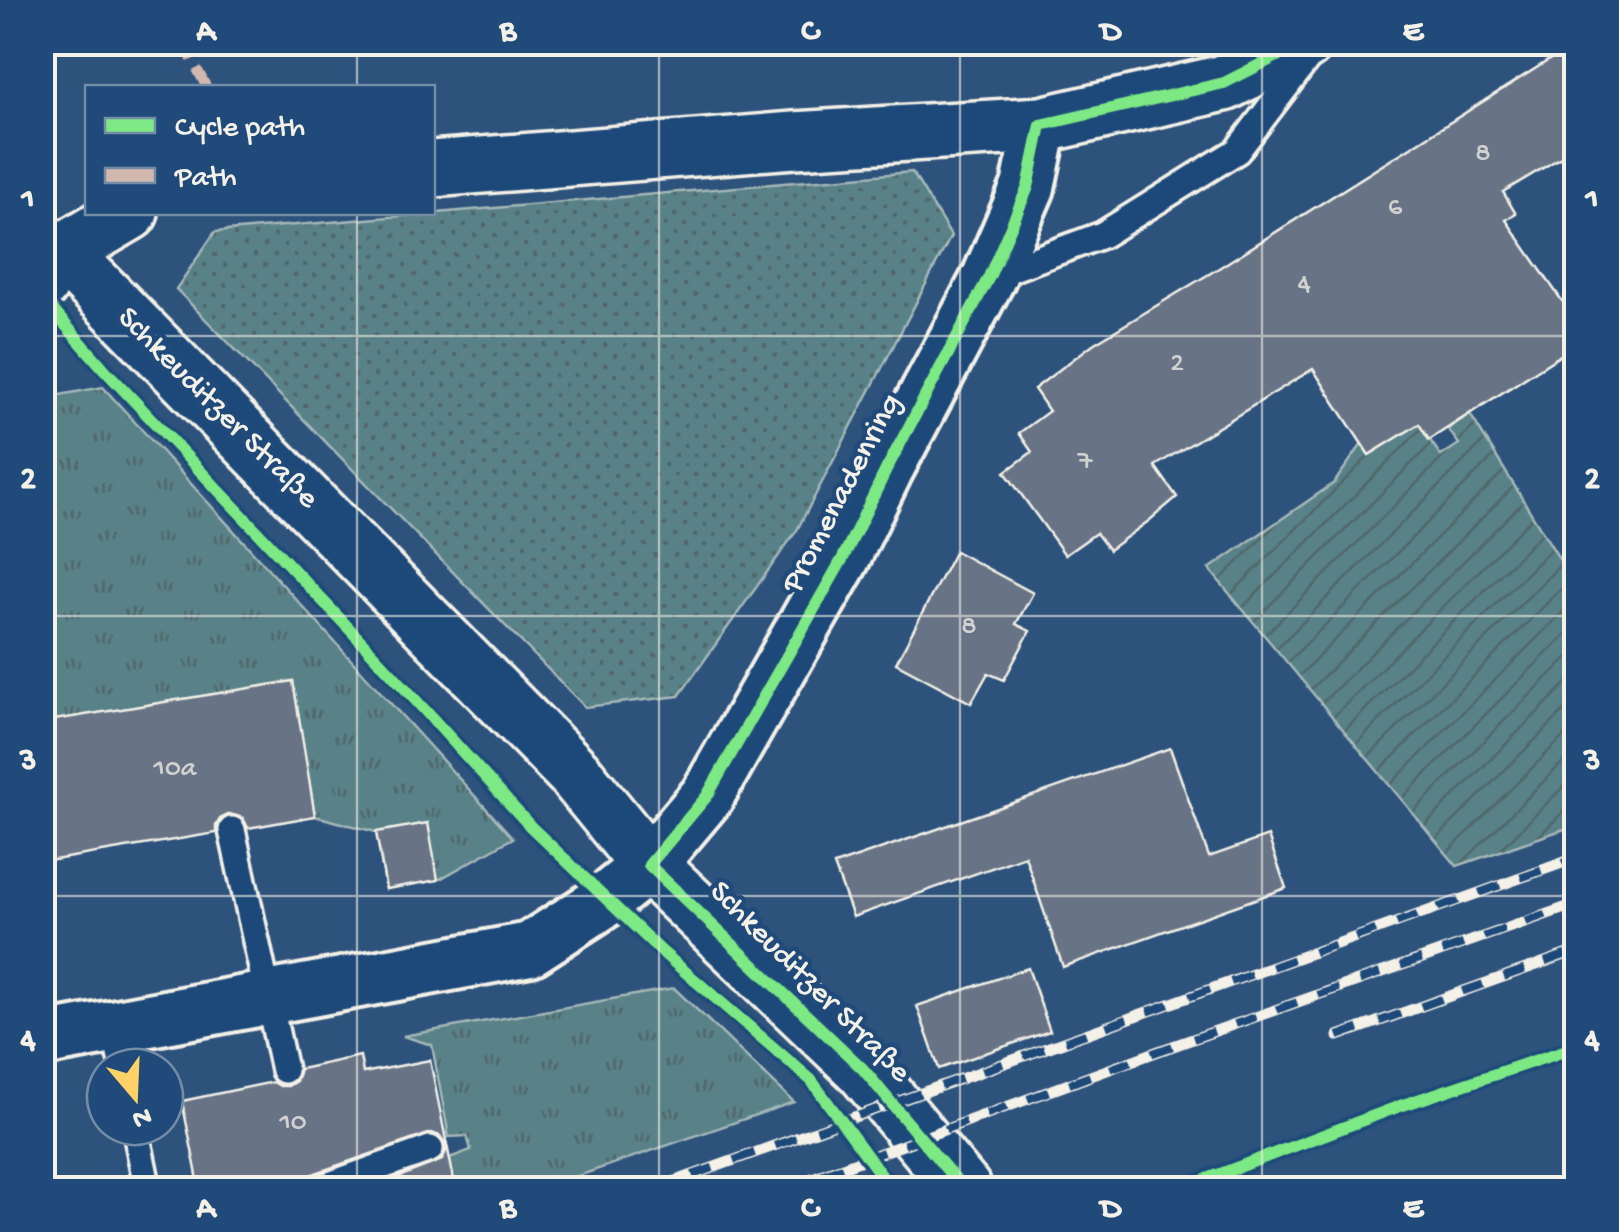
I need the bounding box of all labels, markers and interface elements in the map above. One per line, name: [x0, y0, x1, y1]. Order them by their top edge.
text: A: [196, 14, 218, 52]
text: B: [499, 14, 518, 52]
text: C: [801, 14, 821, 52]
text: D: [1098, 14, 1123, 52]
text: E: [1403, 14, 1425, 52]
legend: [85, 85, 435, 215]
text: Cycle path: [175, 112, 305, 147]
house number: 8: [1475, 138, 1491, 171]
text: Path: [174, 162, 237, 197]
text: 1: [21, 182, 34, 220]
text: 1: [1585, 182, 1598, 220]
house number: 6: [1388, 192, 1403, 225]
house number: 4: [1297, 269, 1311, 302]
street label: Schkeuditzer Straße: [108, 300, 326, 518]
house number: 2: [1170, 348, 1184, 381]
street label: Promenadenring: [774, 388, 911, 601]
house number: 7: [1077, 446, 1094, 479]
text: 2: [20, 462, 36, 500]
text: 2: [1584, 462, 1600, 500]
house number: 8: [961, 611, 977, 644]
text: 3: [19, 743, 36, 781]
text: 3: [1583, 743, 1600, 781]
house number: 10a: [153, 753, 198, 786]
street label: Schkeuditzer Straße: [700, 874, 918, 1092]
text: 4: [19, 1023, 36, 1061]
text: 4: [1583, 1023, 1600, 1061]
north arrow: [85, 1047, 185, 1147]
text: N: [128, 1098, 156, 1135]
house number: 10: [278, 1107, 307, 1140]
text: A: [196, 1191, 218, 1229]
text: B: [499, 1191, 518, 1229]
text: C: [801, 1191, 821, 1229]
text: D: [1098, 1191, 1123, 1229]
text: E: [1403, 1191, 1425, 1229]

